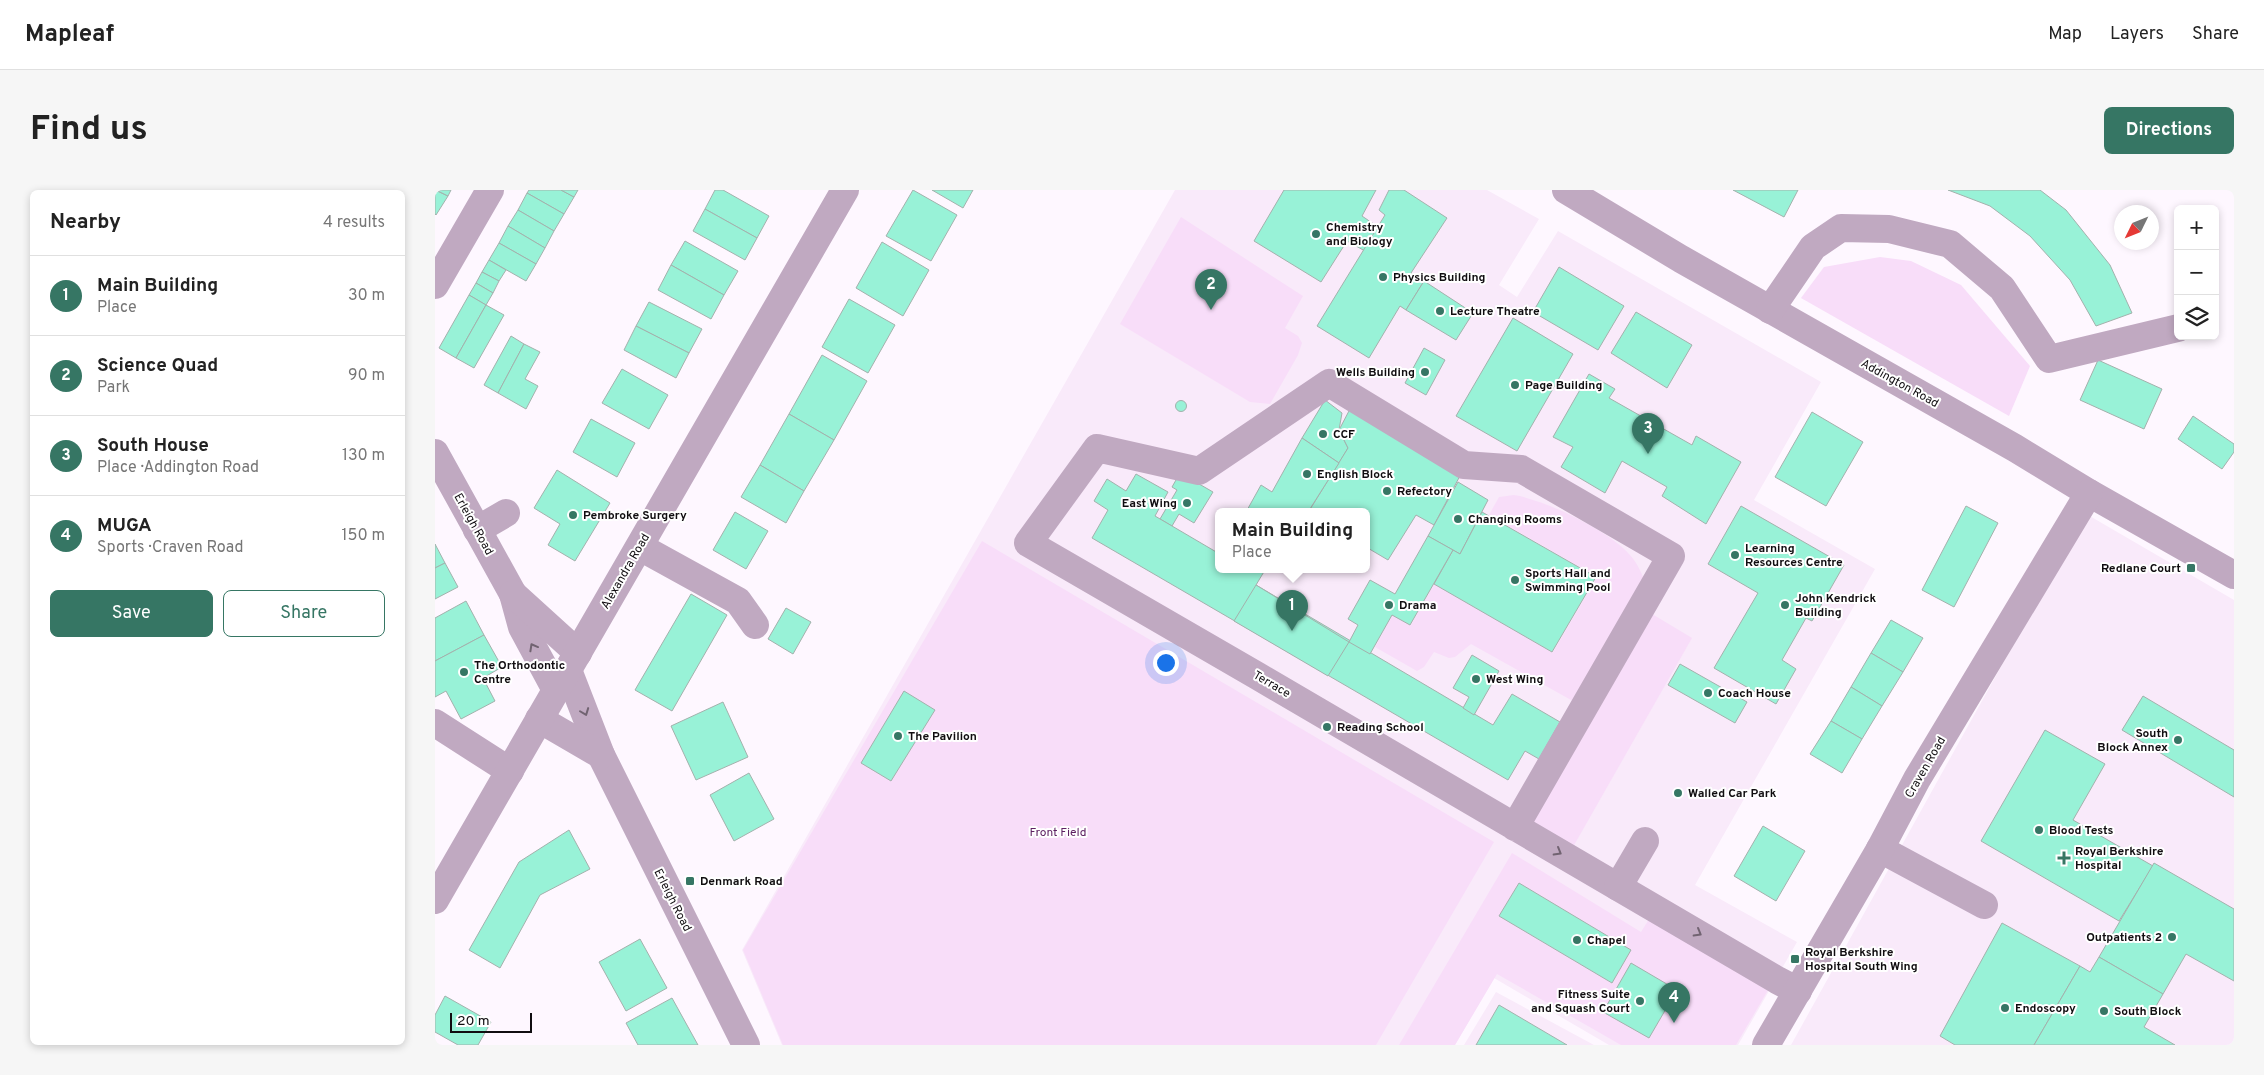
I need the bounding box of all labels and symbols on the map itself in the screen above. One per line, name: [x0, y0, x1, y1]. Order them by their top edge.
north arrow: [2114, 205, 2159, 250]
place label: Chemistry and Biology: [1326, 220, 1393, 250]
marker: Chemistry and Biology: [1310, 228, 1322, 240]
pin: 2: [1195, 269, 1227, 310]
place label: Physics Building: [1393, 270, 1486, 286]
marker: Physics Building: [1377, 271, 1389, 283]
place label: Lecture Theatre: [1450, 304, 1540, 320]
marker: Lecture Theatre: [1434, 305, 1446, 317]
street label: Addington Road: [1858, 356, 1941, 412]
place label: Wells Building: [1336, 365, 1415, 381]
marker: Wells Building: [1419, 366, 1431, 378]
place label: Page Building: [1525, 378, 1602, 394]
marker: Page Building: [1509, 379, 1521, 391]
pin: 3: [1632, 413, 1664, 454]
place label: CCF: [1333, 427, 1355, 443]
marker: CCF: [1317, 428, 1329, 440]
place label: English Block: [1317, 467, 1394, 483]
marker: English Block: [1301, 468, 1313, 480]
place label: Refectory: [1397, 484, 1452, 500]
marker: Refectory: [1381, 485, 1393, 497]
street label: Erleigh Road: [450, 491, 497, 558]
place label: East Wing: [1122, 496, 1177, 512]
marker: East Wing: [1181, 497, 1193, 509]
place label: Pembroke Surgery: [583, 508, 687, 524]
marker: Pembroke Surgery: [567, 509, 579, 521]
place label: Changing Rooms: [1468, 512, 1562, 528]
marker: Changing Rooms: [1452, 513, 1464, 525]
street label: Alexandra Road: [598, 531, 654, 612]
place label: Learning Resources Centre: [1745, 541, 1843, 571]
marker: Learning Resources Centre: [1729, 549, 1741, 561]
place label: Redlane Court: [2101, 561, 2181, 577]
marker: Redlane Court: [2185, 562, 2197, 574]
place label: Sports Hall and Swimming Pool: [1525, 566, 1611, 596]
marker: Sports Hall and Swimming Pool: [1509, 574, 1521, 586]
pin: 1: [1276, 590, 1308, 631]
place label: John Kendrick Building: [1795, 591, 1876, 621]
place label: Drama: [1399, 598, 1436, 614]
marker: Drama: [1383, 599, 1395, 611]
marker: John Kendrick Building: [1779, 599, 1791, 611]
one-way arrow: [529, 643, 539, 652]
your location: [1153, 650, 1179, 676]
place label: The Orthodontic Centre: [474, 658, 565, 688]
marker: The Orthodontic Centre: [458, 666, 470, 678]
street label: Terrace: [1250, 668, 1293, 702]
place label: West Wing: [1486, 672, 1543, 688]
marker: West Wing: [1470, 673, 1482, 685]
place label: Coach House: [1718, 686, 1791, 702]
marker: Coach House: [1702, 687, 1714, 699]
one-way arrow: [579, 707, 590, 716]
place label: Reading School: [1337, 720, 1424, 736]
marker: Reading School: [1321, 721, 1333, 733]
place label: South Block Annex: [2097, 726, 2168, 756]
place label: The Pavilion: [908, 729, 977, 745]
marker: The Pavilion: [892, 730, 904, 742]
street label: Craven Road: [1902, 734, 1950, 801]
marker: South Block Annex: [2172, 734, 2184, 746]
place label: Walled Car Park: [1688, 786, 1777, 802]
marker: Walled Car Park: [1672, 787, 1684, 799]
place label: Blood Tests: [2049, 823, 2114, 839]
marker: Blood Tests: [2033, 824, 2045, 836]
park label: Front Field: [1030, 825, 1086, 841]
place label: Royal Berkshire Hospital: [2075, 844, 2164, 874]
one-way arrow: [1552, 845, 1561, 855]
marker: Royal Berkshire Hospital: [2057, 851, 2071, 865]
street label: Erleigh Road: [649, 866, 695, 935]
place label: Denmark Road: [700, 874, 783, 890]
marker: Denmark Road: [684, 875, 696, 887]
one-way arrow: [1693, 927, 1702, 937]
place label: Outpatients 2: [2086, 930, 2162, 946]
marker: Outpatients 2: [2166, 931, 2178, 943]
place label: Chapel: [1587, 933, 1626, 949]
marker: Chapel: [1571, 934, 1583, 946]
place label: Royal Berkshire Hospital South Wing: [1805, 945, 1918, 975]
marker: Royal Berkshire Hospital South Wing: [1789, 953, 1801, 965]
pin: 4: [1658, 982, 1690, 1023]
place label: Fitness Suite and Squash Court: [1531, 987, 1630, 1017]
marker: Fitness Suite and Squash Court: [1634, 995, 1646, 1007]
place label: Endoscopy: [2015, 1001, 2076, 1017]
marker: Endoscopy: [1999, 1002, 2011, 1014]
place label: South Block: [2114, 1004, 2182, 1020]
marker: South Block: [2098, 1005, 2110, 1017]
scale bar: [450, 1010, 533, 1033]

